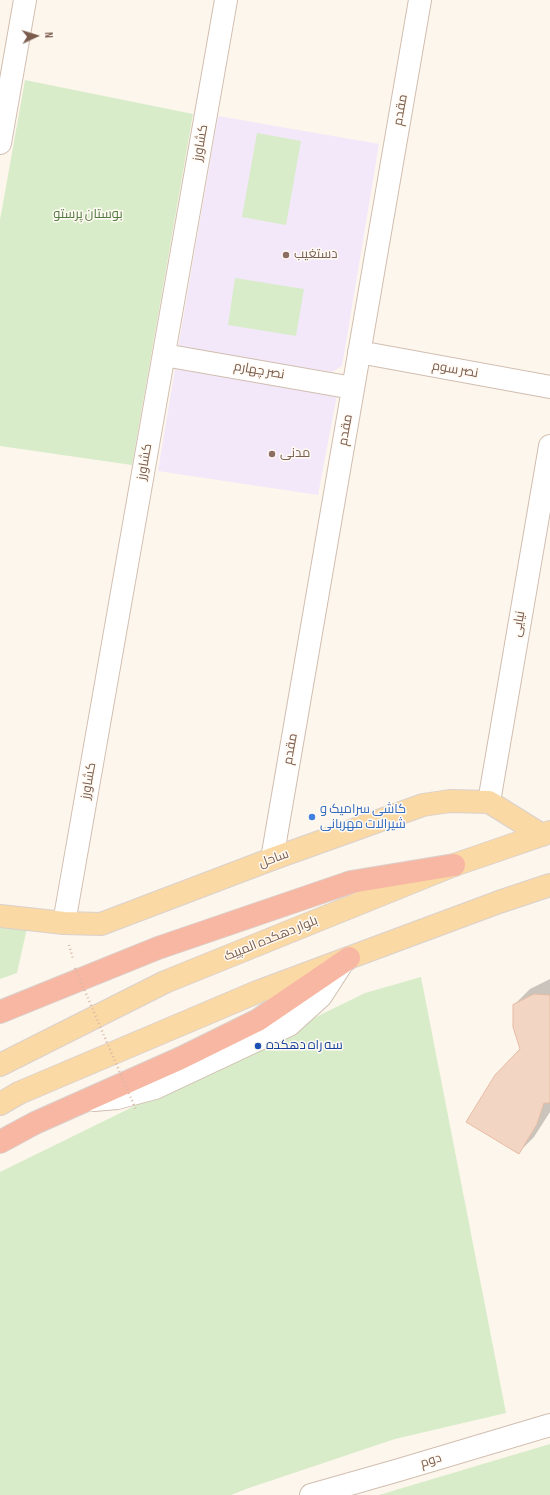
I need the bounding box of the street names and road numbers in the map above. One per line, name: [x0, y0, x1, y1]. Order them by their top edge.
street label: مقدم: [391, 93, 411, 127]
street label: کشاورز: [190, 123, 212, 163]
street label: نصر سوم: [431, 358, 479, 382]
street label: نصر چهارم: [232, 359, 286, 383]
street label: مقدم: [336, 413, 356, 447]
street label: کشاورز: [134, 442, 156, 482]
street label: نیایی: [509, 610, 529, 638]
street label: مقدم: [281, 732, 301, 766]
street label: کشاورز: [78, 761, 100, 801]
street label: ساحل: [257, 846, 291, 872]
street label: بلوار دهکده المپیک: [222, 913, 320, 965]
street label: دوم: [418, 1450, 444, 1472]

